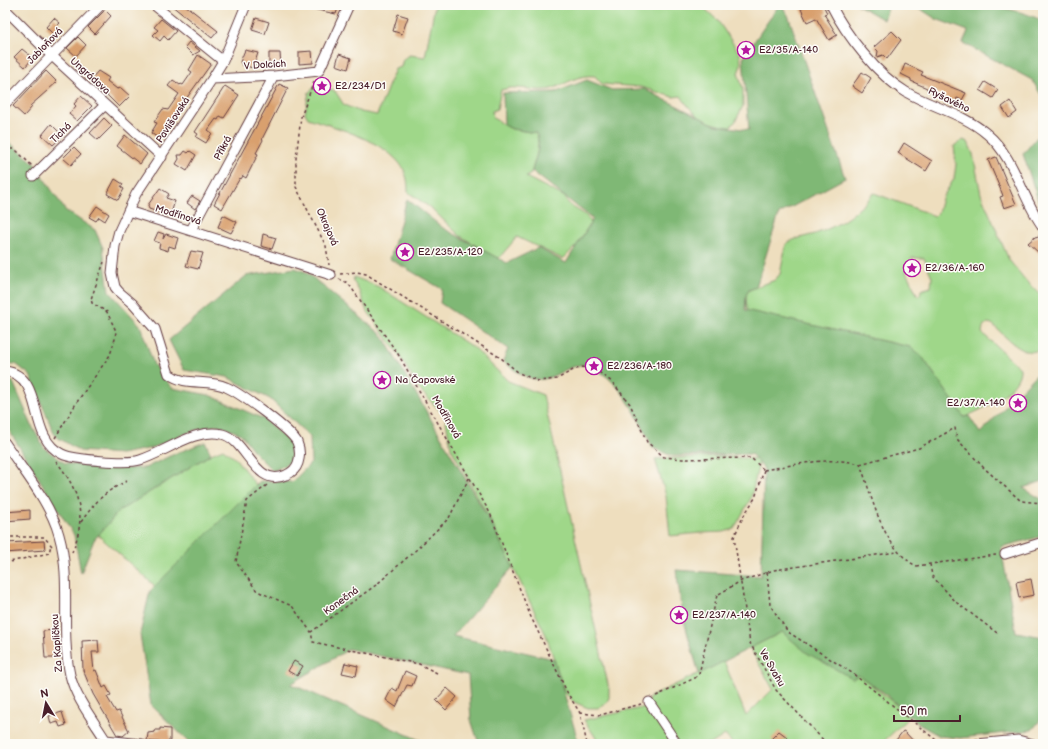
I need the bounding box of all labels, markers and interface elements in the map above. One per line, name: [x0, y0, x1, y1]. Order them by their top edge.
street label: Jabloňová: [25, 25, 66, 67]
place icon: E2/35/A-140: [736, 40, 756, 60]
place label: E2/35/A-140: [759, 44, 818, 56]
street label: Ungrádova: [68, 55, 113, 97]
street label: V Dolcích: [243, 58, 287, 72]
place icon: E2/234/D1: [312, 76, 332, 96]
place label: E2/234/D1: [335, 80, 386, 92]
street label: Ryšavého: [926, 85, 972, 115]
street label: Pavlišovská: [154, 95, 192, 145]
street label: Tichá: [48, 120, 74, 146]
street label: Příkrá: [212, 133, 235, 162]
street label: Modřínová: [154, 202, 203, 228]
street label: Okrajová: [313, 206, 341, 248]
place icon: E2/235/A-120: [395, 242, 415, 262]
place label: E2/235/A-120: [418, 246, 483, 258]
place icon: E2/36/A-160: [902, 258, 922, 278]
place label: E2/36/A-160: [925, 262, 985, 274]
place icon: E2/236/A-180: [584, 356, 604, 376]
place label: E2/236/A-180: [607, 360, 672, 372]
place icon: Na Čapovské: [372, 370, 392, 390]
place label: Na Čapovské: [395, 374, 456, 386]
street label: Modřínová: [429, 393, 463, 441]
place icon: E2/37/A-140: [1008, 393, 1028, 413]
place label: E2/37/A-140: [947, 397, 1005, 409]
street label: Konečná: [321, 584, 361, 618]
place icon: E2/237/A-140: [669, 605, 689, 625]
place label: E2/237/A-140: [692, 609, 756, 621]
street label: Za Kapličkou: [49, 614, 65, 673]
street label: Ve Svahu: [756, 647, 788, 689]
north arrow: [26, 683, 66, 723]
text: N: [39, 687, 50, 701]
scale bar: [894, 697, 960, 723]
text: 50 m: [900, 704, 927, 719]

